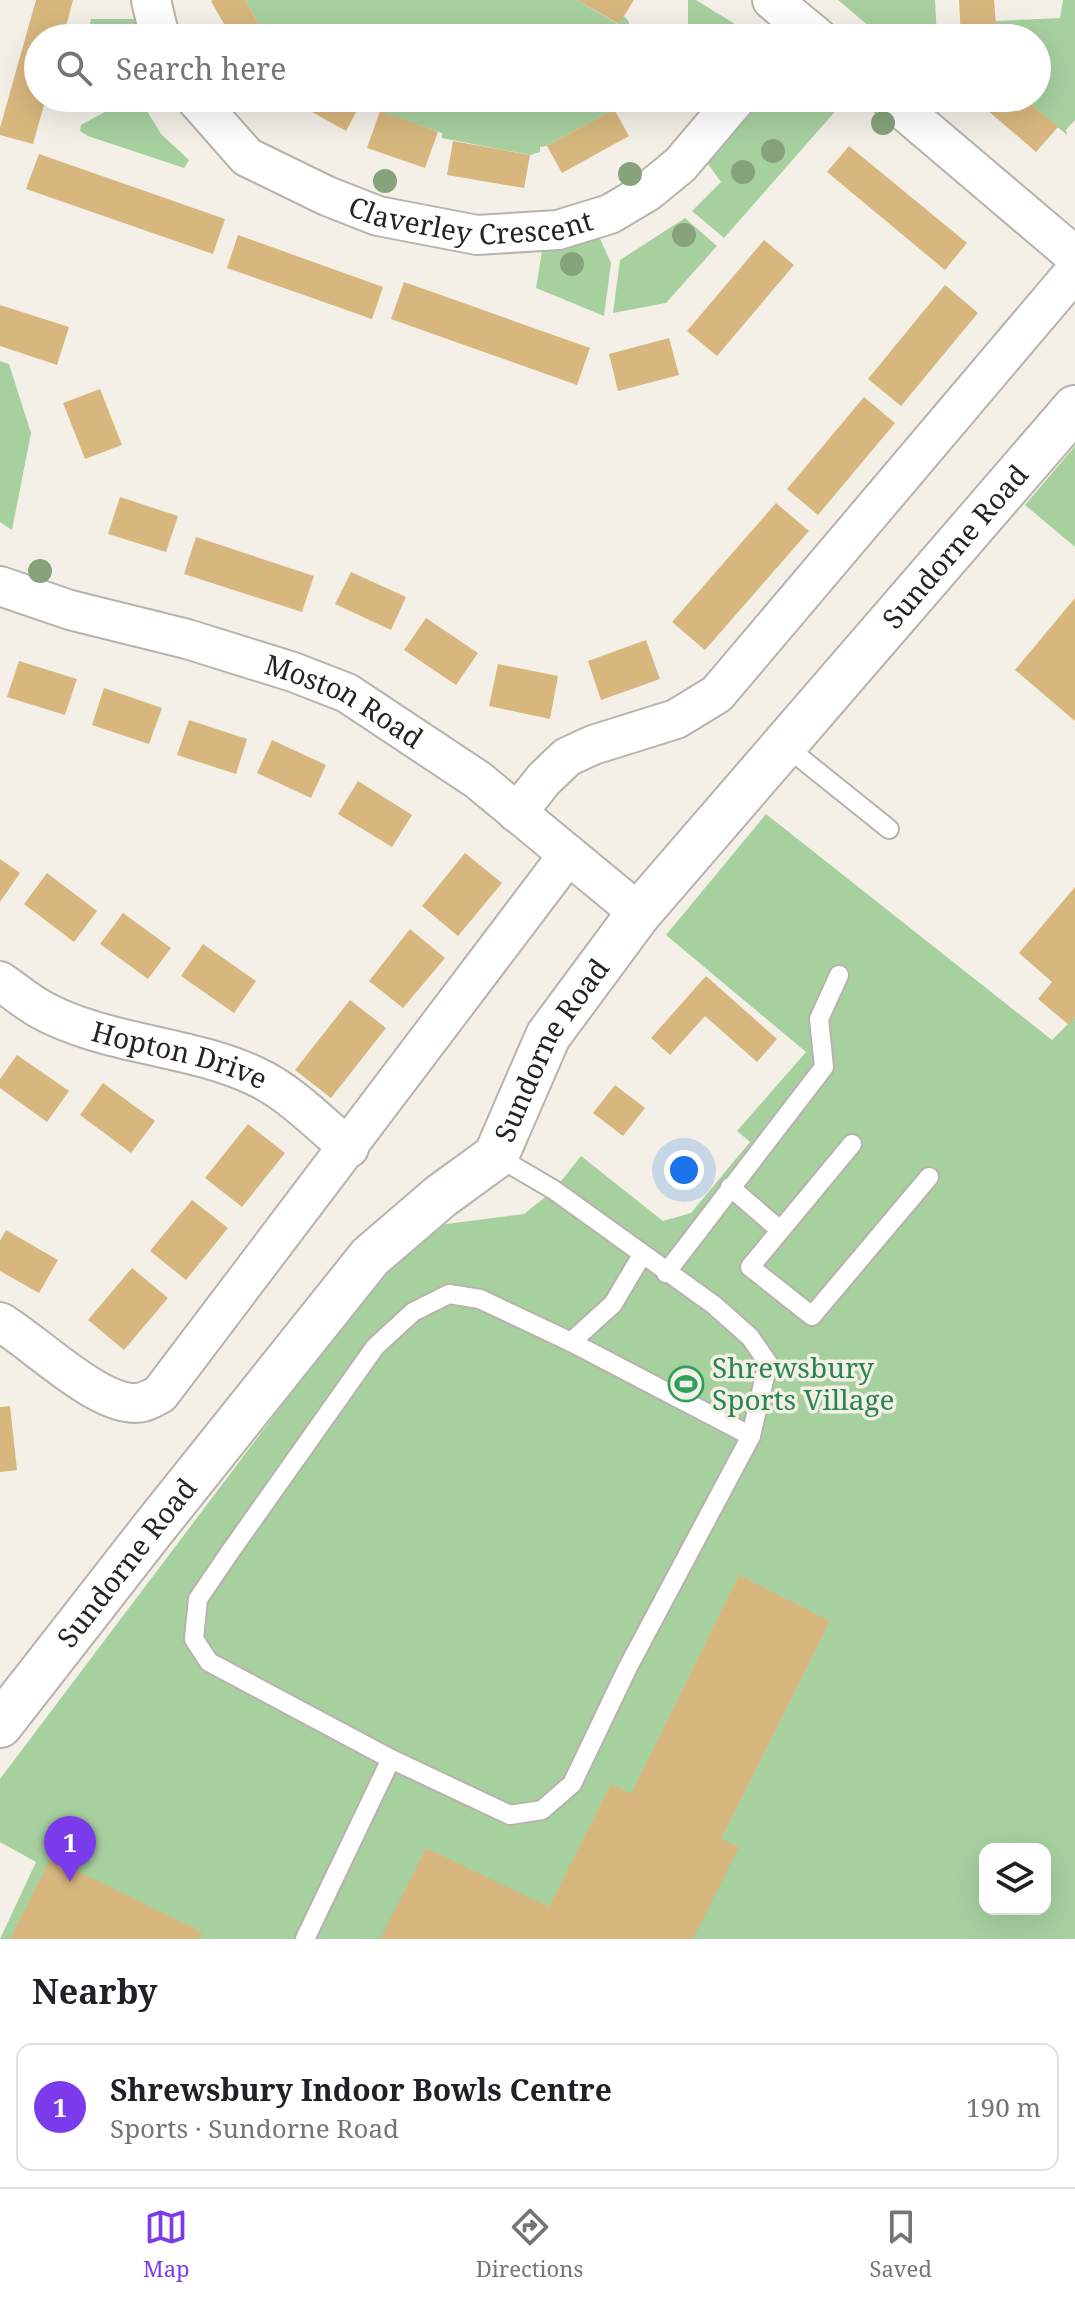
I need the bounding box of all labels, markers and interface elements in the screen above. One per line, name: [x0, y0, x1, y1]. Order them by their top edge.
search box: [24, 24, 1051, 112]
icon: search: [52, 46, 96, 90]
text: Search here: [116, 48, 286, 89]
street label: Claverley Crescent: [343, 186, 597, 253]
street label: Sundorne Road: [873, 456, 1036, 636]
street label: Moston Road: [260, 644, 431, 756]
street label: Sundorne Road: [484, 950, 617, 1148]
street label: Hopton Drive: [88, 1011, 274, 1097]
your location: [664, 1150, 704, 1190]
place label: Shrewsbury Sports Village: [712, 1348, 895, 1418]
sports icon: Shrewsbury Sports Village: [667, 1365, 705, 1403]
street label: Sundorne Road: [48, 1469, 204, 1655]
pin: 1: [44, 1816, 96, 1882]
map controls: [979, 1843, 1051, 1915]
button: layers: [979, 1843, 1051, 1915]
text: Nearby: [32, 1968, 158, 2014]
text: Shrewsbury Indoor Bowls Centre: [110, 2069, 612, 2110]
text: 1: [53, 2089, 67, 2125]
text: 190 m: [966, 2089, 1041, 2125]
text: Sports · Sundorne Road: [110, 2110, 399, 2146]
tab: Map: [143, 2205, 190, 2283]
tab: Directions: [476, 2205, 583, 2283]
tab: Saved: [870, 2205, 932, 2283]

